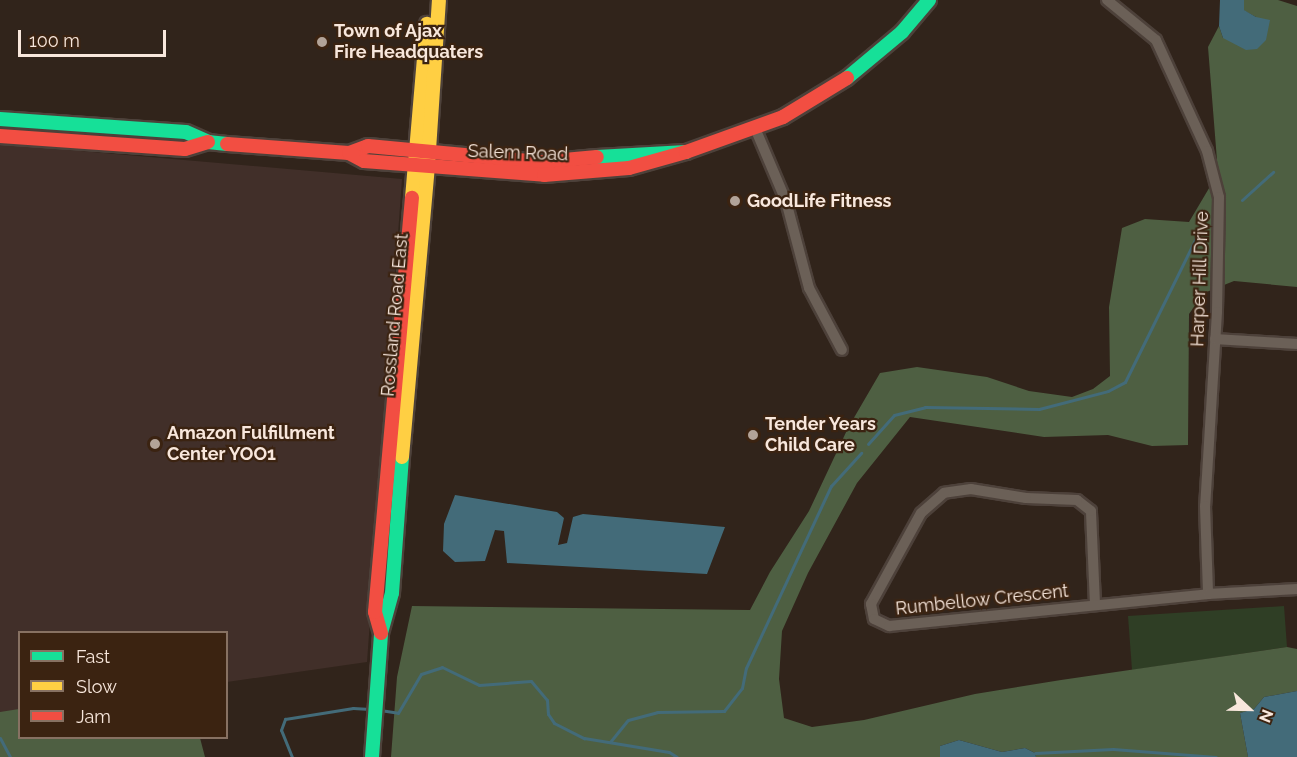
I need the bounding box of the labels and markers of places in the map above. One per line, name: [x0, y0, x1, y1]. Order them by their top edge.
place label: Town of Ajax Fire Headquaters: [334, 21, 483, 63]
marker: Town of Ajax Fire Headquaters: [315, 35, 329, 49]
place label: GoodLife Fitness: [747, 190, 891, 212]
marker: GoodLife Fitness: [728, 194, 742, 208]
place label: Tender Years Child Care: [765, 414, 877, 456]
place label: Amazon Fulfillment Center YOO1: [167, 423, 335, 466]
marker: Tender Years Child Care: [746, 428, 760, 442]
marker: Amazon Fulfillment Center YOO1: [148, 437, 162, 451]

